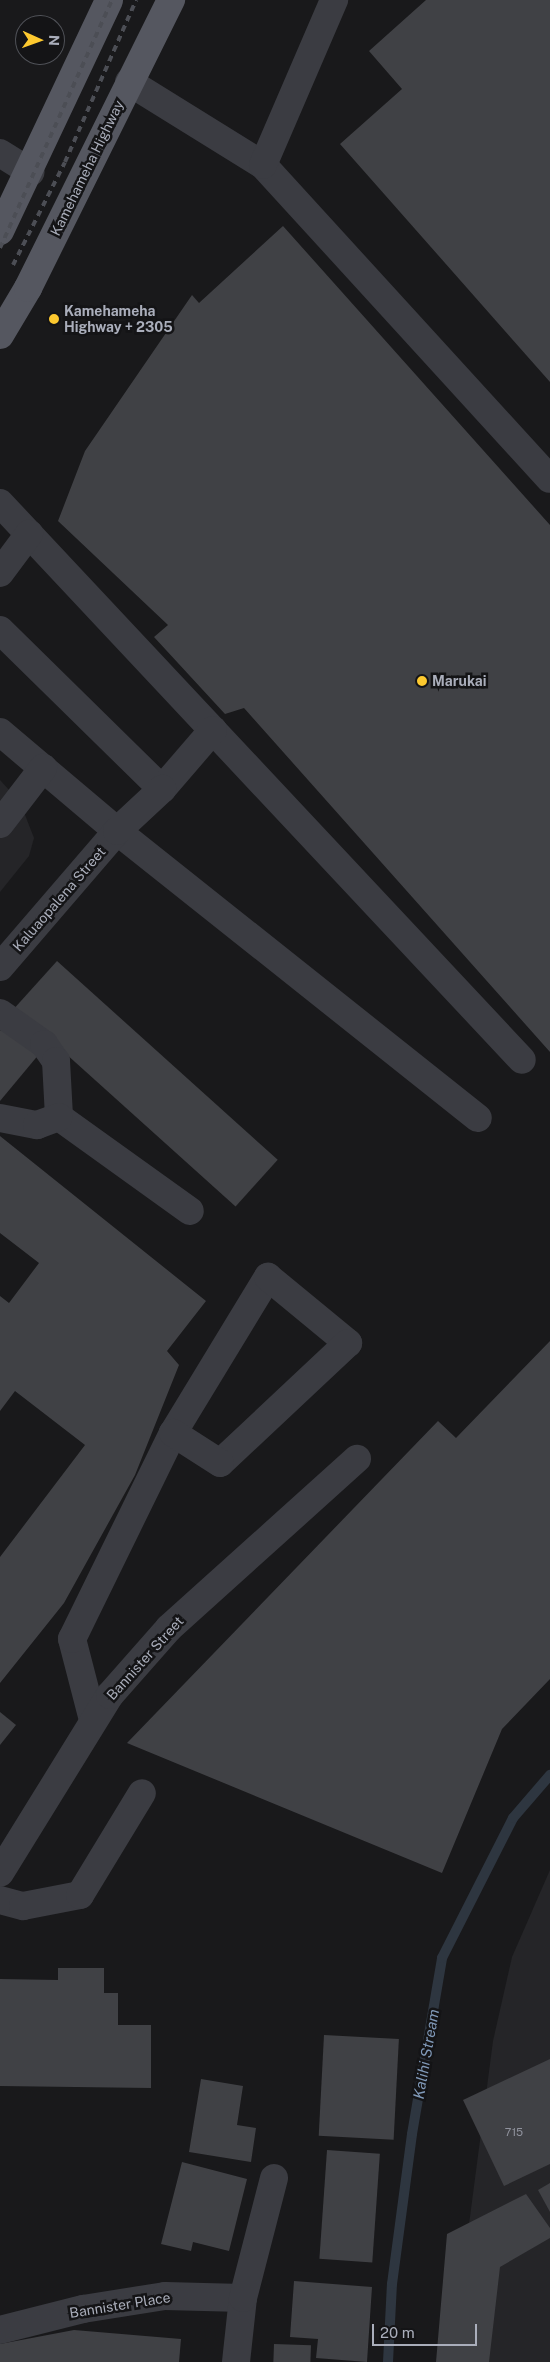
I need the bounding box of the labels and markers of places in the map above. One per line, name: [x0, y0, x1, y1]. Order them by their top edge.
place label: Kamehameha Highway + 2305: [64, 303, 173, 336]
marker: Kamehameha Highway + 2305: [48, 313, 60, 325]
place label: Marukai: [432, 673, 486, 689]
marker: Marukai: [416, 675, 428, 687]

